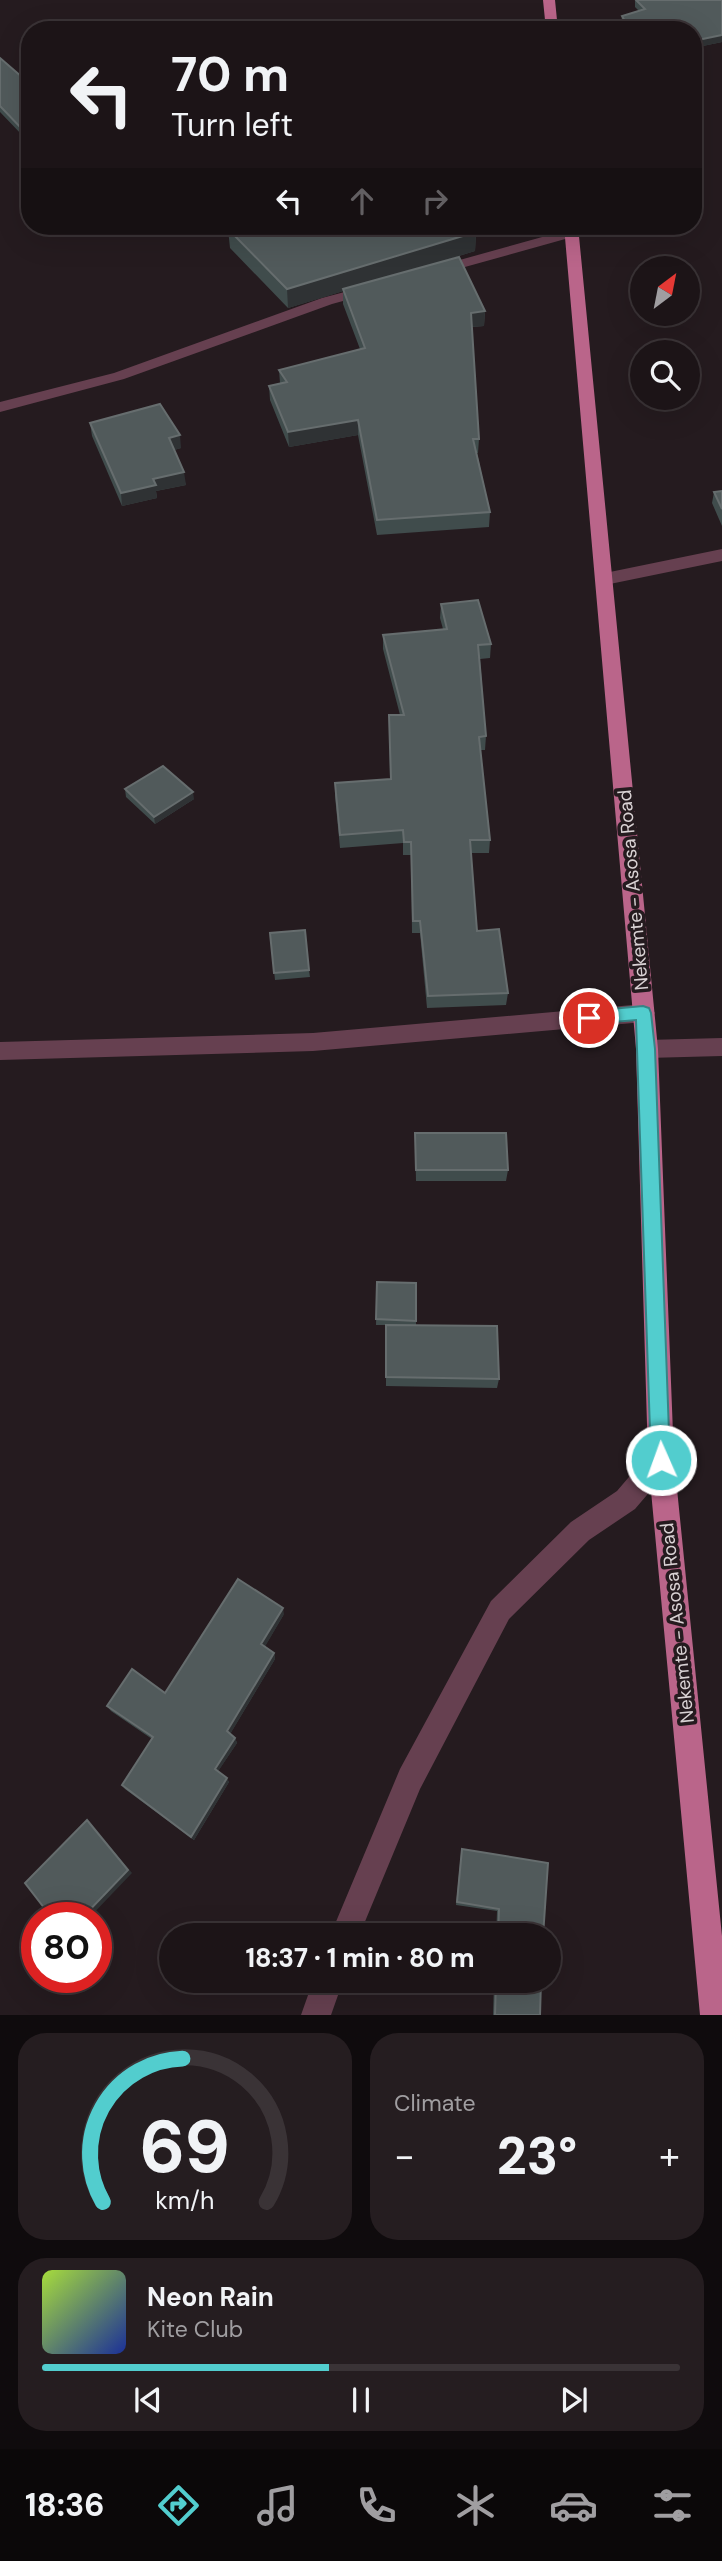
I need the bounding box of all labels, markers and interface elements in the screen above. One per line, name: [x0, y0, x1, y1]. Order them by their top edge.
text: 70 m: [171, 42, 289, 106]
icon: left: [56, 49, 147, 140]
text: Turn left: [171, 104, 293, 146]
icon: left: [270, 182, 308, 220]
icon: ahead: [343, 182, 381, 220]
icon: right: [416, 182, 454, 220]
north arrow: [630, 256, 700, 326]
map controls: [630, 256, 700, 410]
button: search: [630, 340, 700, 410]
street label: Nekemte - Asosa Road: [612, 789, 654, 991]
pin: [559, 988, 619, 1048]
icon: arrive: [570, 999, 608, 1037]
position arrow: [624, 1423, 698, 1497]
street label: Nekemte - Asosa Road: [654, 1522, 700, 1724]
speed limit sign: 80: [21, 1902, 112, 1993]
text: 18:37 · 1 min · 80 m: [246, 1941, 474, 1975]
text: Climate: [394, 2088, 476, 2118]
text: 69: [140, 2101, 230, 2196]
text: 23°: [497, 2122, 577, 2190]
text: −: [394, 2131, 415, 2181]
text: +: [659, 2131, 680, 2181]
text: km/h: [155, 2184, 215, 2217]
text: Neon Rain: [147, 2280, 274, 2314]
text: Kite Club: [147, 2314, 243, 2344]
icon: previous: [129, 2381, 167, 2419]
icon: pause: [342, 2381, 380, 2419]
icon: next: [555, 2381, 593, 2419]
icon: directions: [154, 2481, 203, 2530]
icon: music: [253, 2481, 302, 2530]
icon: phone: [352, 2481, 401, 2530]
icon: climate: [451, 2481, 500, 2530]
icon: car: [549, 2481, 598, 2530]
icon: filters: [648, 2481, 697, 2530]
text: 18:36: [25, 2484, 105, 2526]

